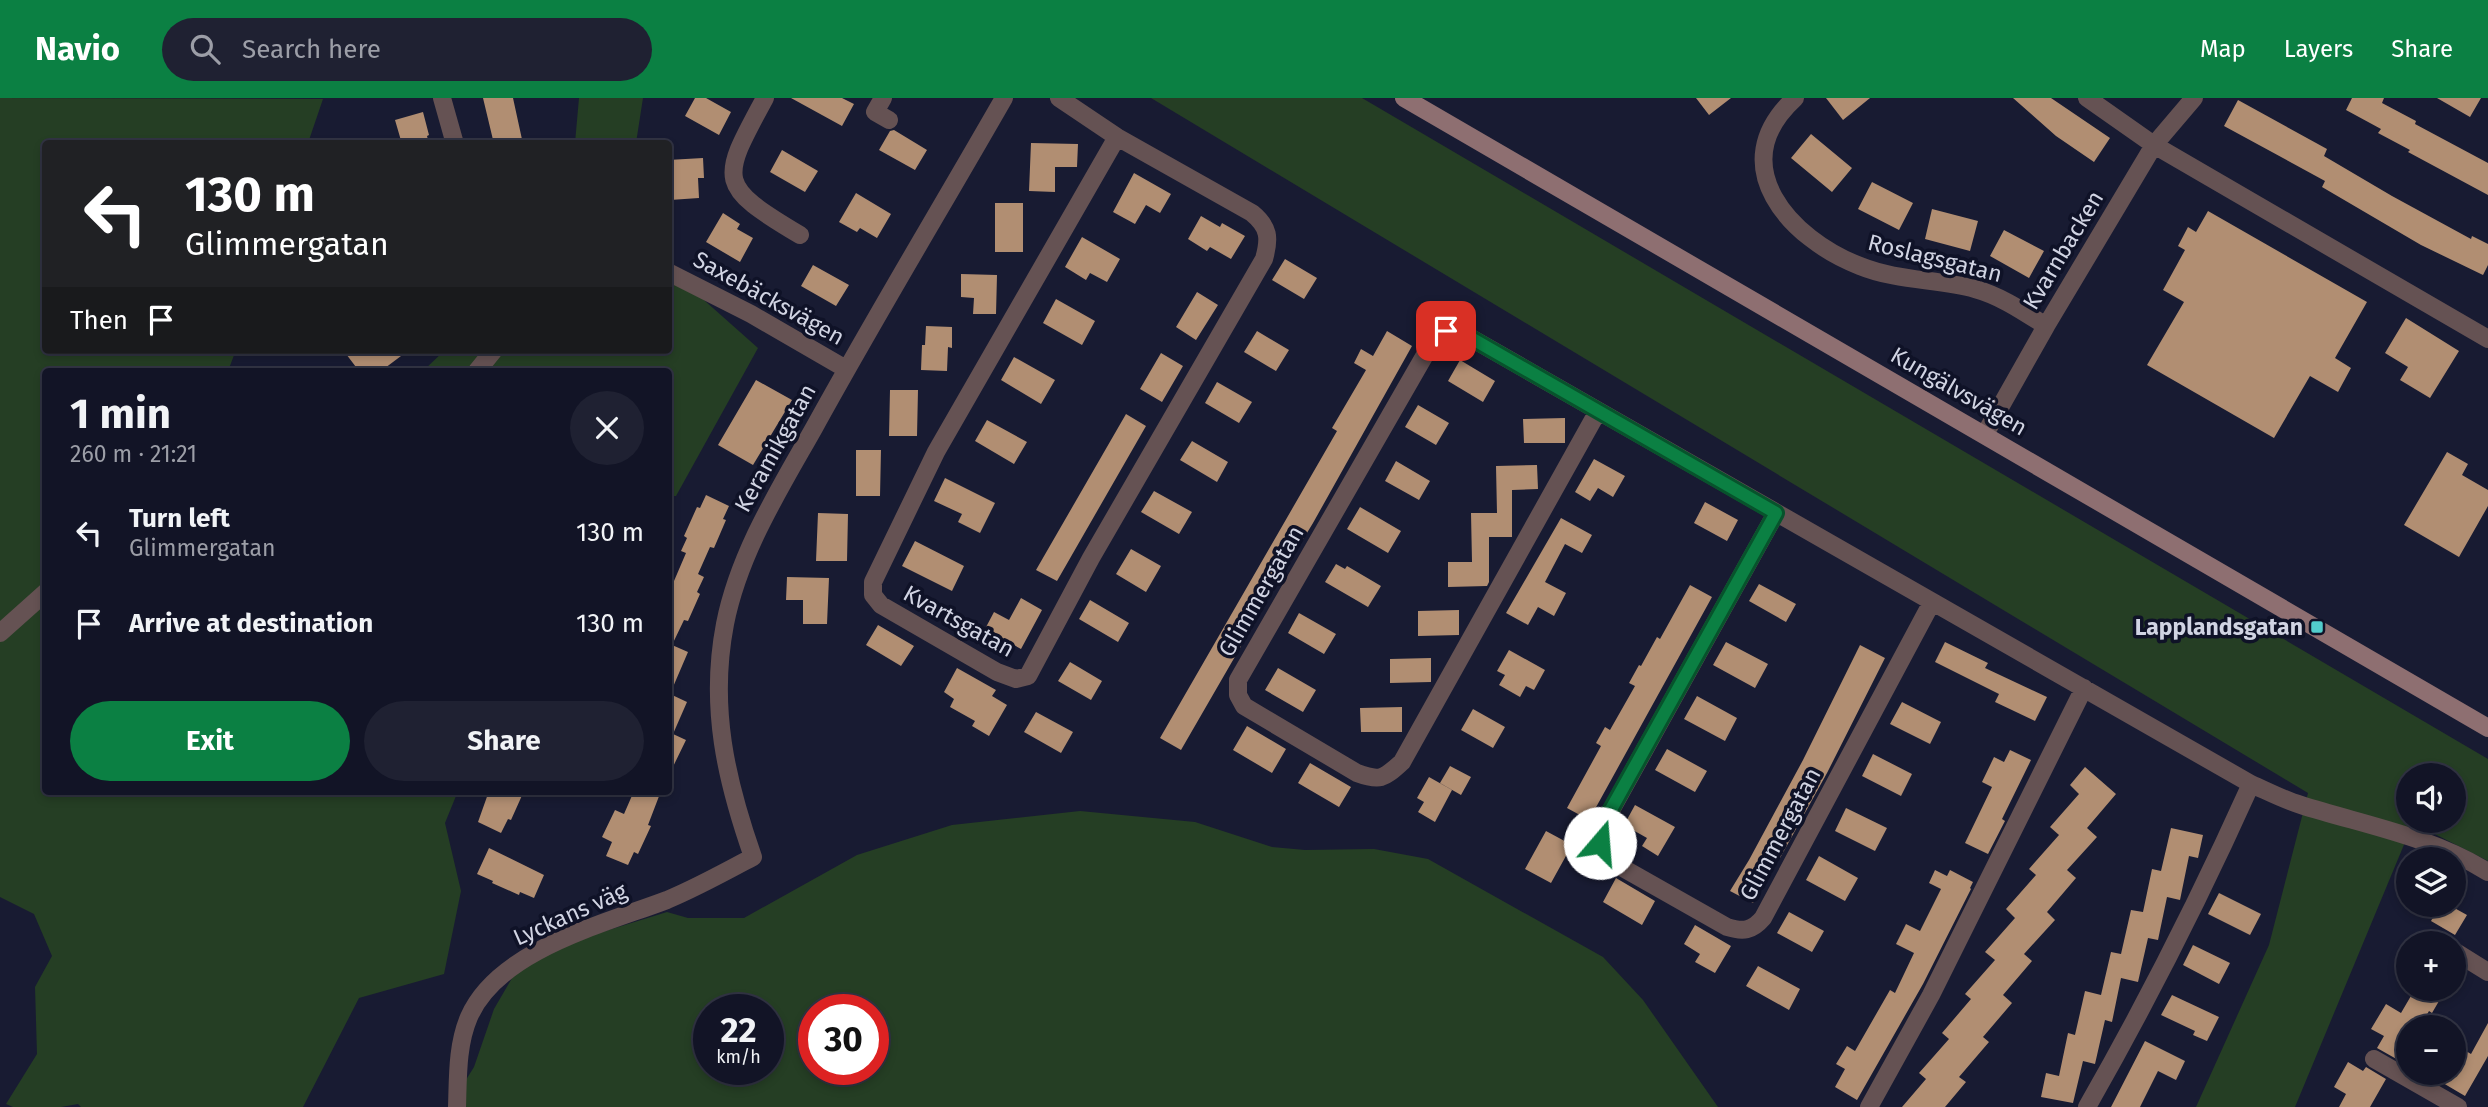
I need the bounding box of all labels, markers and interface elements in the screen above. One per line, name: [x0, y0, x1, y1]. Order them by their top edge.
search box: [162, 18, 652, 81]
text: Navio: [35, 29, 120, 69]
icon: search: [186, 30, 224, 68]
text: Search here: [242, 34, 381, 65]
text: Map: [2200, 35, 2246, 63]
text: Layers: [2284, 35, 2353, 63]
text: Share: [2391, 35, 2453, 63]
text: 130 m: [185, 165, 315, 224]
icon: left: [70, 168, 161, 259]
street label: Kvarnbacken: [2017, 185, 2109, 315]
text: Glimmergatan: [185, 225, 389, 263]
street label: Roslagsgatan: [1865, 228, 2005, 288]
street label: Saxebäcksvägen: [689, 245, 849, 351]
icon: arrive: [142, 301, 180, 339]
pin: [1416, 301, 1476, 361]
text: Then: [70, 305, 128, 336]
icon: arrive: [1427, 312, 1465, 350]
street label: Kungälvsvägen: [1886, 341, 2032, 441]
street label: Keramikgatan: [728, 379, 822, 517]
text: 1 min: [70, 389, 171, 439]
button: close: [570, 391, 644, 465]
text: 260 m · 21:21: [70, 440, 197, 468]
text: Turn left: [129, 503, 230, 534]
icon: left: [70, 514, 108, 552]
text: 130 m: [576, 517, 644, 548]
street label: Glimmergatan: [1212, 521, 1310, 661]
text: Glimmergatan: [129, 534, 275, 562]
street label: Kvartsgatan: [898, 579, 1020, 663]
icon: arrive: [70, 605, 108, 643]
text: Arrive at destination: [129, 608, 373, 639]
text: 130 m: [576, 608, 644, 639]
place label: Lapplandsgatan: [2135, 613, 2303, 641]
marker: Lapplandsgatan: [2309, 619, 2325, 635]
button: Exit: [70, 701, 350, 781]
button: Share: [364, 701, 644, 781]
street label: Glimmergatan: [1733, 763, 1827, 905]
map controls: [2396, 763, 2466, 1085]
button: sound: [2396, 763, 2466, 833]
position arrow: [1563, 806, 1637, 880]
button: layers: [2396, 847, 2466, 917]
street label: Lyckans väg: [509, 876, 631, 952]
button: +: [2396, 931, 2466, 1001]
speed limit sign: 30: [798, 994, 889, 1085]
text: 22: [720, 1009, 757, 1051]
button: −: [2396, 1015, 2466, 1085]
text: km/h: [716, 1046, 761, 1068]

